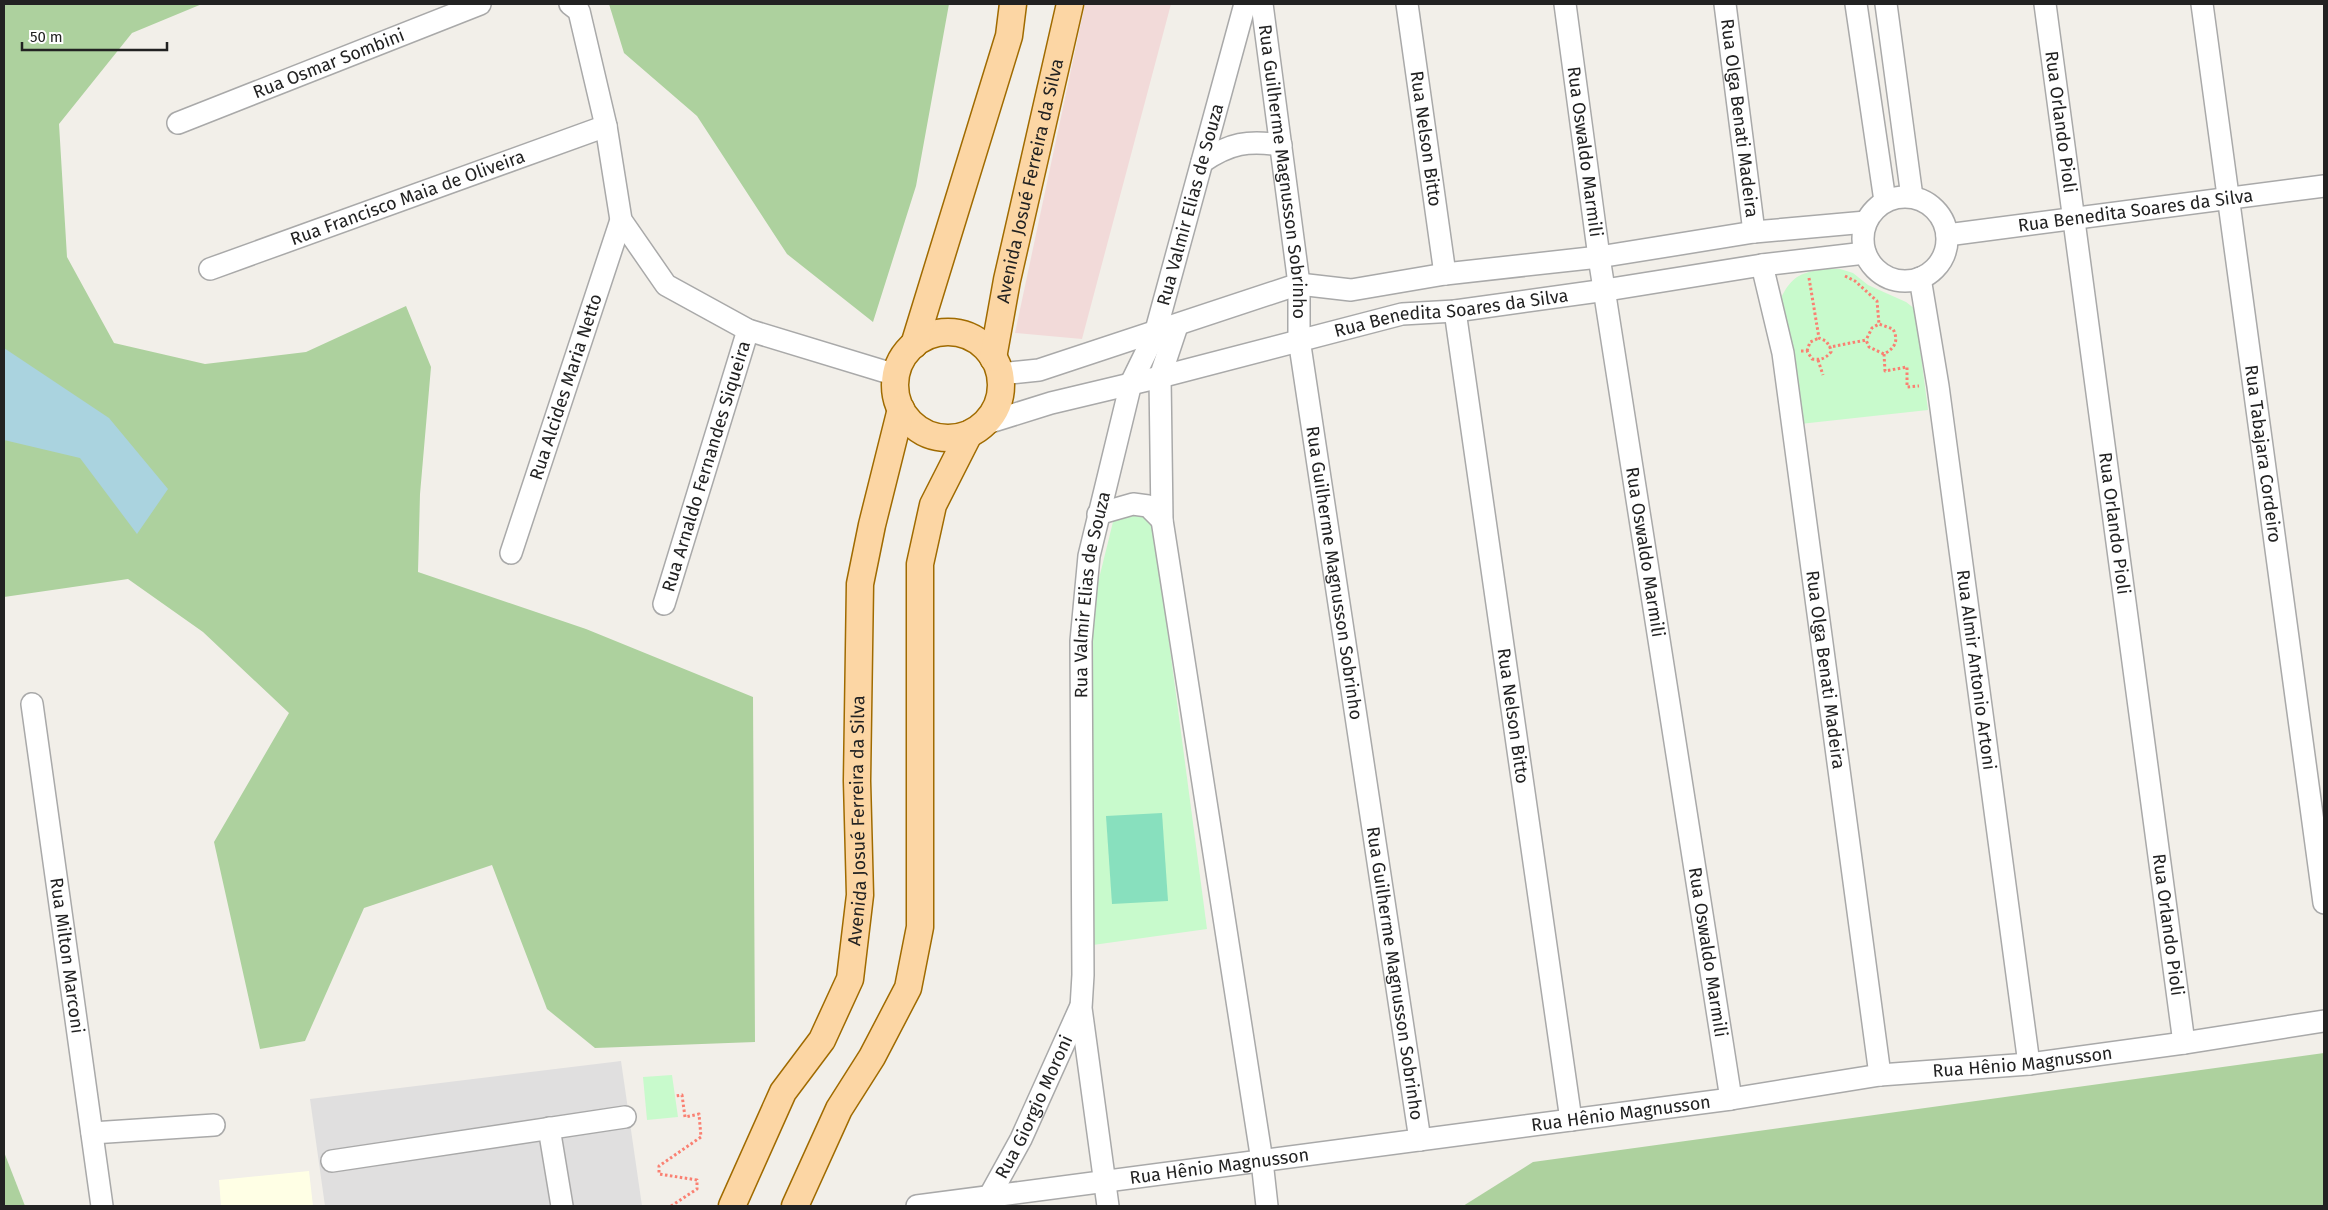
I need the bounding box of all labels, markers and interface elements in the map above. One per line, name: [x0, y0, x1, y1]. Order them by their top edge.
street label: Rua Olga Benati Madeira: [1716, 17, 1763, 219]
scale bar: [22, 20, 168, 52]
street label: Rua Guilherme Magnusson Sobrinho: [1254, 23, 1310, 319]
street label: Rua Osmar Sombini: [250, 24, 408, 103]
text: 50 m: [30, 28, 63, 46]
street label: Rua Orlando Pioli: [2040, 49, 2081, 194]
street label: Avenida Josué Ferreira da Silva: [992, 56, 1068, 305]
street label: Rua Oswaldo Marmili: [1562, 65, 1607, 238]
street label: Rua Nelson Bitto: [1406, 69, 1446, 208]
street label: Rua Valmir Elias de Souza: [1152, 101, 1228, 308]
street label: Rua Francisco Maia de Oliveira: [287, 145, 528, 250]
street label: Rua Benedita Soares da Silva: [2016, 184, 2254, 237]
street label: Rua Benedita Soares da Silva: [1332, 284, 1570, 342]
street label: Rua Alcides Maria Netto: [525, 291, 607, 483]
street label: Rua Arnaldo Fernandes Siqueira: [657, 338, 755, 595]
street label: Rua Tabajara Cordeiro: [2240, 364, 2286, 544]
street label: Rua Guilherme Magnusson Sobrinho: [1301, 425, 1367, 721]
street label: Rua Orlando Pioli: [2094, 451, 2135, 596]
street label: Rua Oswaldo Marmili: [1621, 465, 1669, 639]
street label: Rua Valmir Elias de Souza: [1070, 489, 1115, 698]
street label: Rua Almir Antonio Artoni: [1952, 568, 2000, 772]
street label: Rua Olga Benati Madeira: [1801, 569, 1850, 770]
street label: Rua Nelson Bitto: [1492, 647, 1534, 785]
street label: Avenida Josué Ferreira da Silva: [843, 695, 871, 947]
street label: Rua Guilherme Magnusson Sobrinho: [1362, 825, 1428, 1122]
street label: Rua Orlando Pioli: [2148, 852, 2189, 997]
street label: Rua Oswaldo Marmili: [1684, 866, 1732, 1039]
street label: Rua Milton Marconi: [45, 876, 89, 1035]
street label: Rua Giorgio Moroni: [990, 1032, 1077, 1182]
street label: Rua Hênio Magnusson: [1932, 1042, 2114, 1082]
street label: Rua Hênio Magnusson: [1530, 1091, 1712, 1136]
street label: Rua Hênio Magnusson: [1128, 1144, 1310, 1189]

